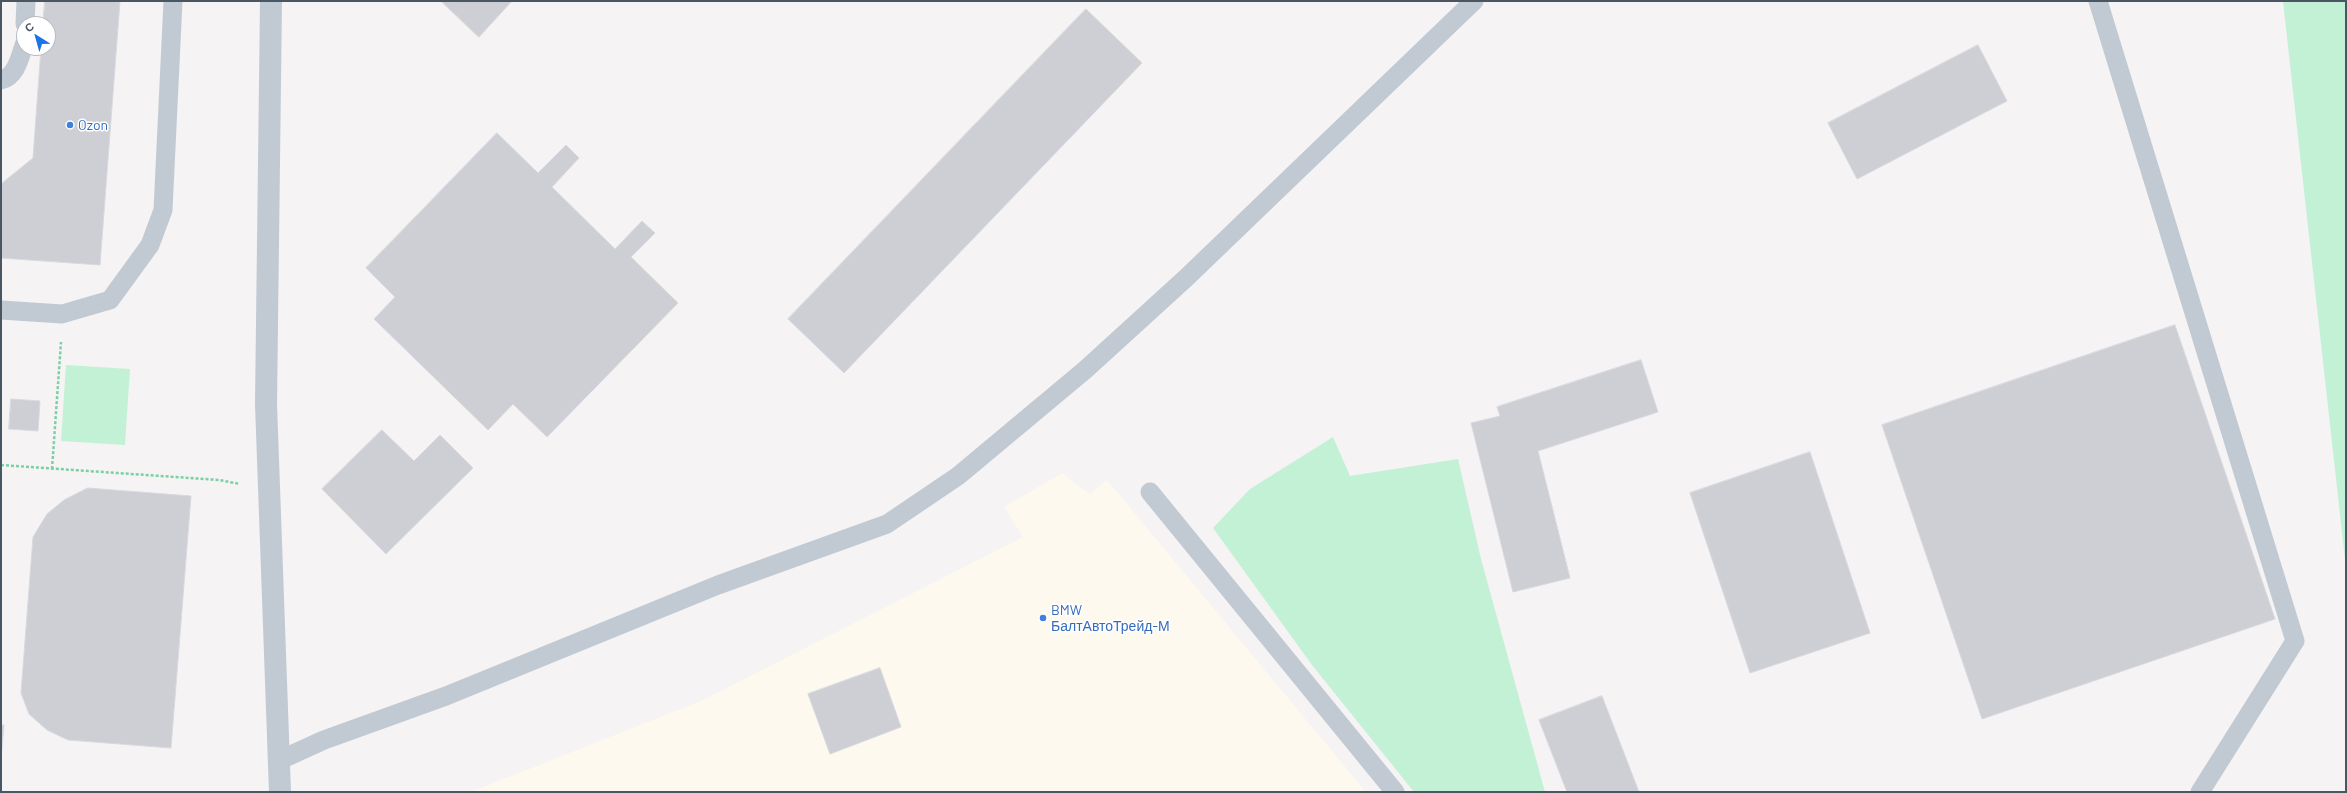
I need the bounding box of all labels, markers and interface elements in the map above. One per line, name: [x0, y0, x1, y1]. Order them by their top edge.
north arrow: [16, 16, 56, 56]
text: С: [22, 19, 36, 34]
place label: Ozon: [78, 117, 108, 133]
marker: Ozon: [65, 120, 75, 130]
place label: BMW БалтАвтоТрейд-М: [1051, 602, 1170, 634]
marker: BMW БалтАвтоТрейд-М: [1038, 613, 1048, 623]

